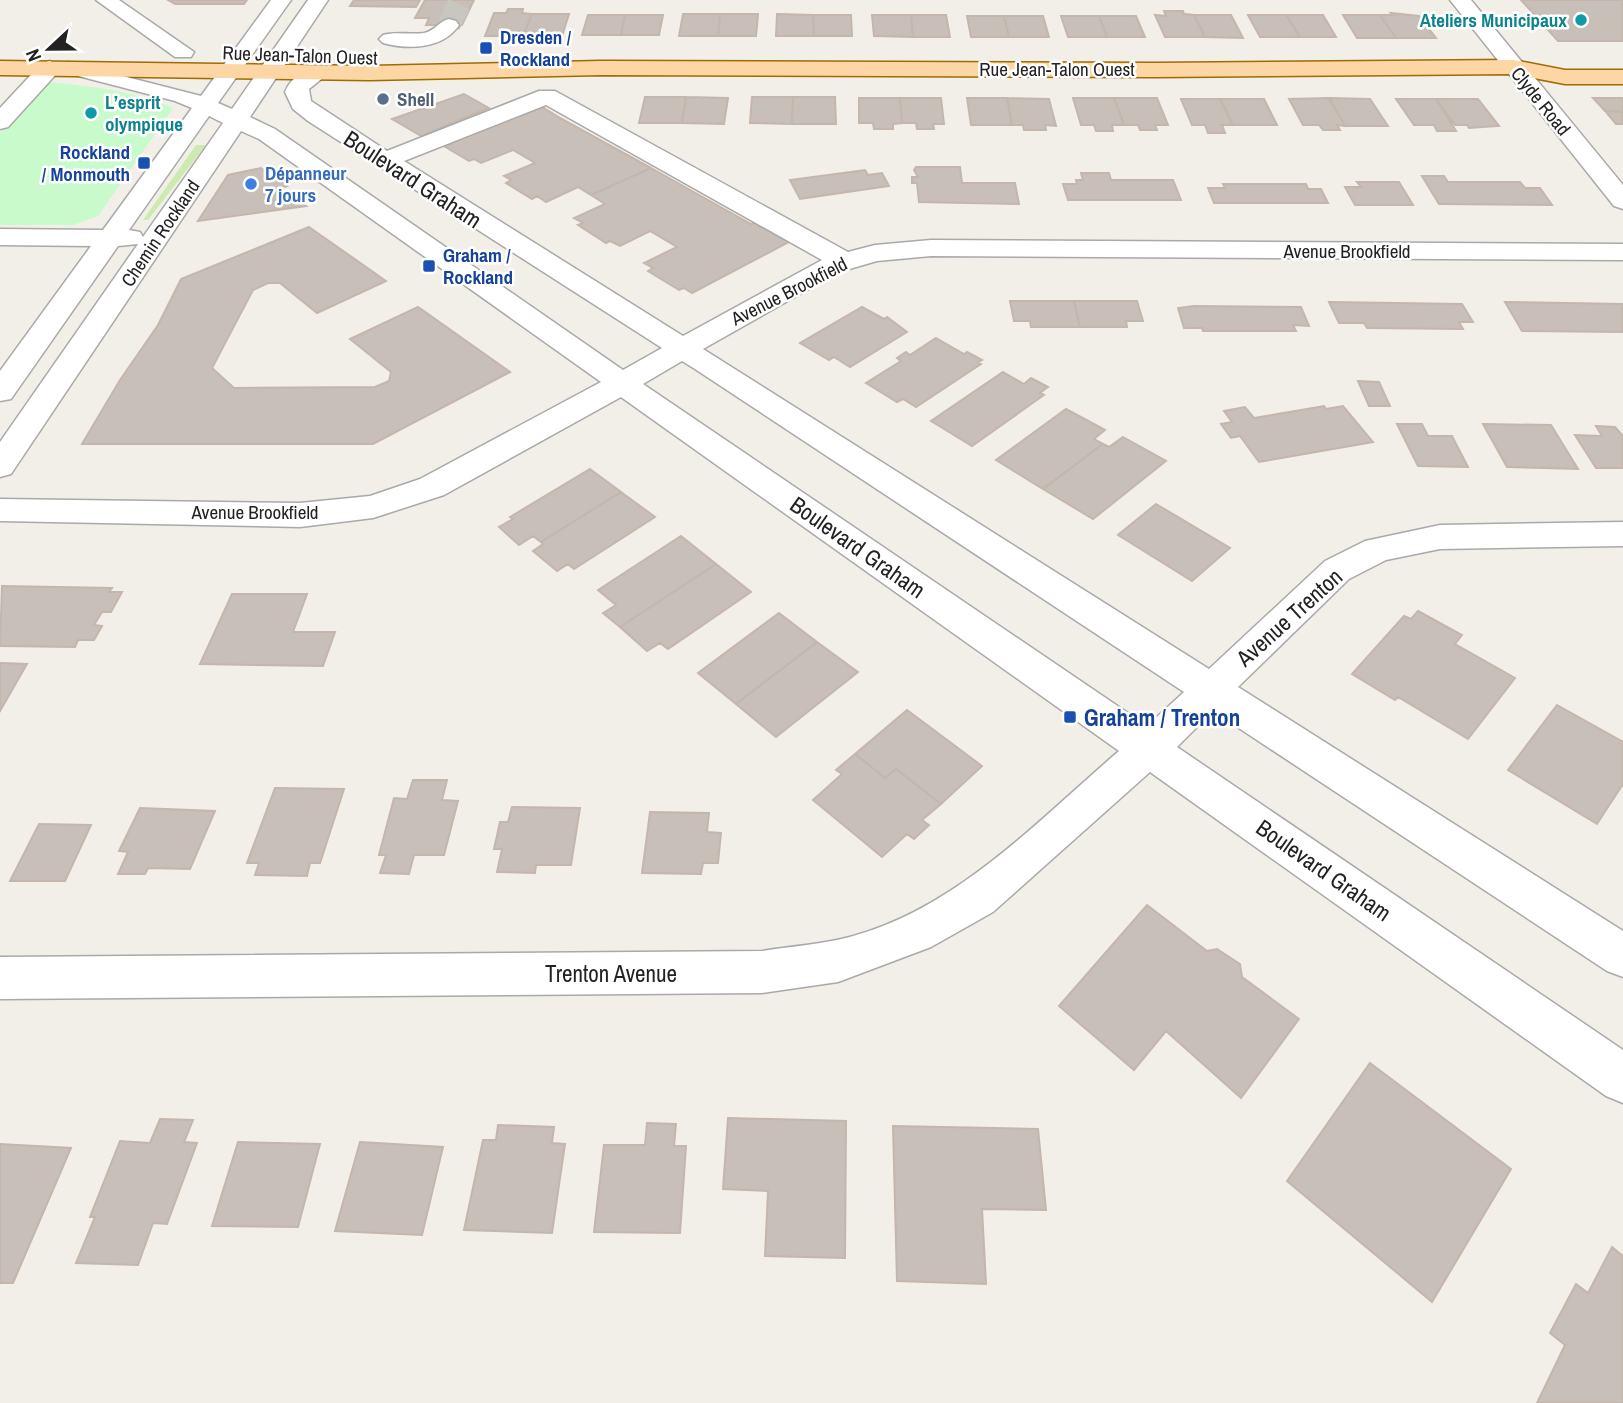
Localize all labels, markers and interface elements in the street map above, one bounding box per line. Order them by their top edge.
place label: Ateliers Municipaux [1420,7,1567,33]
marker: Ateliers Municipaux [1573,12,1589,28]
north arrow [14,14,84,84]
place label: Dresden / Rockland [500,24,572,72]
street label: Rue Jean-Talon Ouest [222,39,379,71]
marker: Dresden / Rockland [478,40,494,56]
text: N [19,45,47,65]
street label: Rue Jean-Talon Ouest [979,56,1135,82]
street label: Clyde Road [1505,61,1577,141]
place label: Shell [397,86,434,112]
place label: L’esprit olympique [105,89,183,137]
marker: Shell [375,91,391,107]
marker: L’esprit olympique [83,105,99,121]
street label: Boulevard Graham [338,123,488,235]
place label: Rockland / Monmouth [42,139,130,187]
marker: Rockland / Monmouth [136,155,152,171]
place label: Dépanneur 7 jours [265,160,346,208]
street label: Chemin Rockland [115,174,205,292]
marker: Dépanneur 7 jours [243,176,259,192]
street label: Avenue Brookfield [1282,238,1411,264]
place label: Graham / Rockland [443,242,513,290]
street label: Avenue Brookfield [726,251,852,332]
marker: Graham / Rockland [421,258,437,274]
street label: Boulevard Graham [784,489,932,605]
street label: Avenue Brookfield [190,499,319,525]
street label: Avenue Trenton [1229,561,1349,674]
place label: Graham / Trenton [1084,702,1240,733]
marker: Graham / Trenton [1062,709,1078,725]
street label: Boulevard Graham [1250,812,1398,928]
street label: Trenton Avenue [545,958,677,989]

